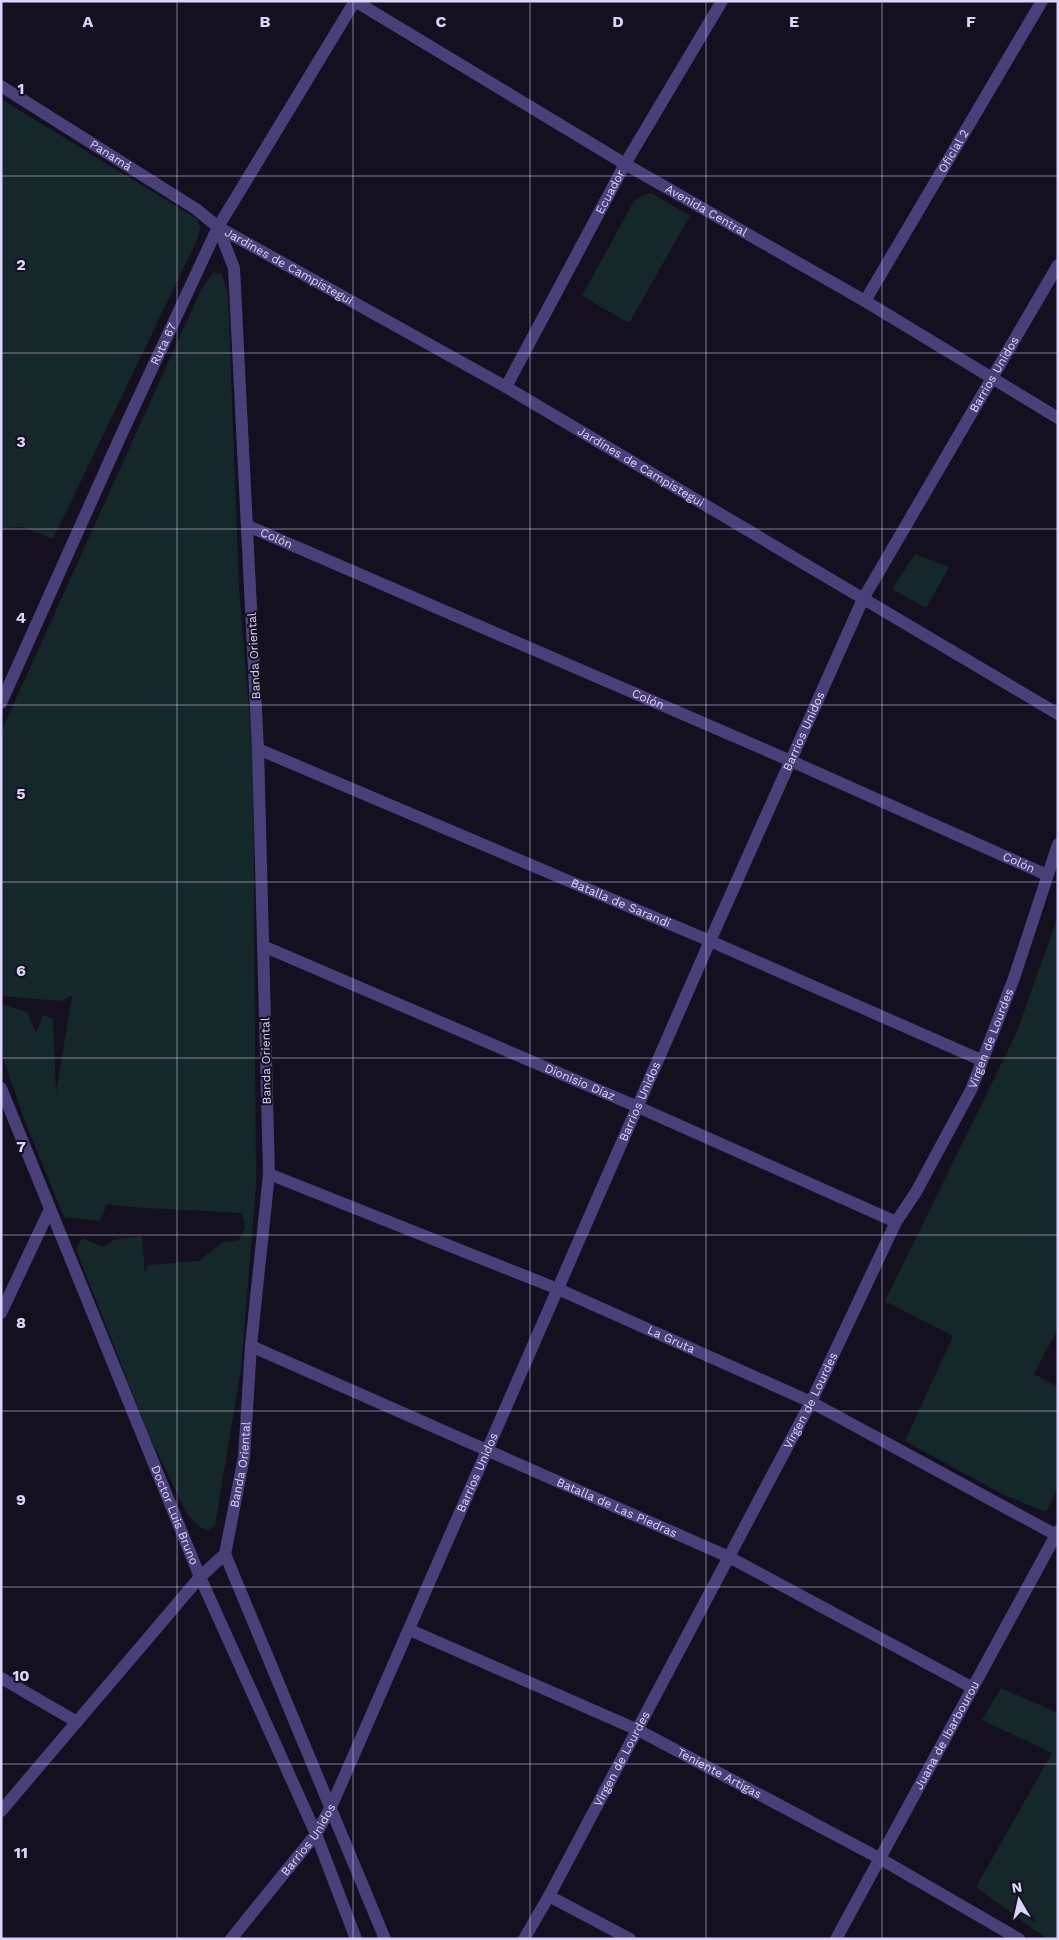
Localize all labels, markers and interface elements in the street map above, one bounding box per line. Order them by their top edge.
text: A [83,12,94,31]
text: B [260,12,271,31]
text: C [436,12,447,31]
text: D [612,12,624,31]
text: E [789,12,799,31]
text: F [966,12,976,31]
text: 1 [18,79,24,98]
street label: Oficial 2 [935,127,972,175]
street label: Panamá [88,137,135,174]
street label: Ecuador [593,167,628,217]
street label: Avenida Central [663,181,750,240]
street label: Jardines de Campistegui [222,225,355,308]
text: 2 [16,255,26,274]
street label: Ruta 67 [148,321,179,367]
street label: Barrios Unidos [967,334,1022,415]
street label: Jardines de Campistegui [575,424,707,510]
text: 3 [16,432,26,451]
street label: Colón [258,525,295,551]
text: 4 [16,608,26,627]
street label: Banda Oriental [245,612,263,700]
street label: Colón [630,686,666,712]
street label: Barrios Unidos [780,689,828,773]
text: 5 [16,784,26,803]
street label: Colón [1000,849,1037,876]
street label: Batalla de Sarandí [569,876,673,930]
text: 6 [16,961,26,980]
street label: Virgen de Lourdes [965,987,1016,1091]
street label: Banda Oriental [258,1017,274,1105]
street label: Barrios Unidos [616,1060,663,1144]
street label: Dionisio Díaz [543,1061,617,1103]
text: 7 [16,1137,26,1156]
text: 8 [16,1313,26,1332]
street label: La Gruta [645,1323,697,1356]
street label: Virgen de Lourdes [780,1350,840,1451]
street label: Banda Oriental [227,1421,253,1509]
street label: Barrios Unidos [454,1431,501,1515]
street label: Doctor Luis Bruno [148,1463,201,1567]
street label: Batalla de Las Piedras [555,1475,679,1540]
text: 9 [16,1490,26,1509]
text: 10 [12,1666,30,1685]
street label: Juana de Ibarbourou [912,1678,982,1792]
street label: Virgen de Lourdes [591,1709,653,1809]
street label: Teniente Artigas [675,1745,764,1801]
street label: Barrios Unidos [278,1801,338,1879]
text: 11 [14,1843,28,1862]
north arrow [994,1875,1044,1925]
text: N [1011,1878,1023,1896]

